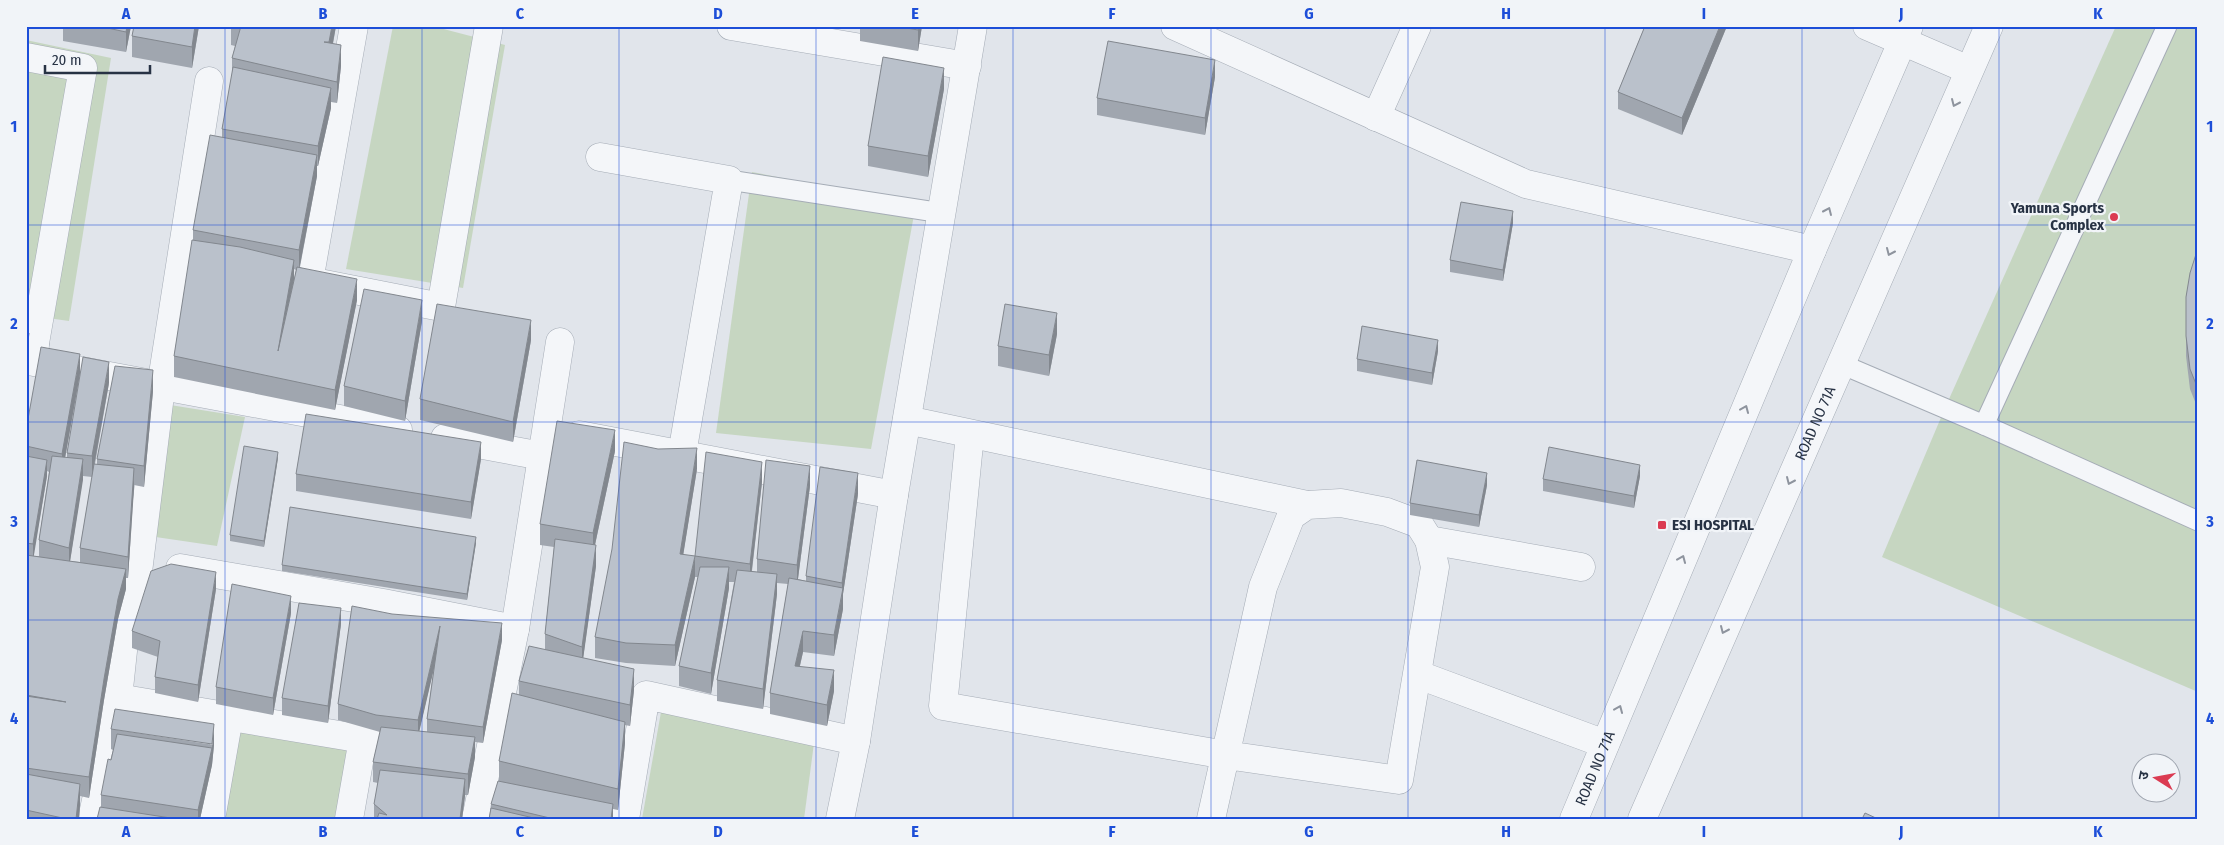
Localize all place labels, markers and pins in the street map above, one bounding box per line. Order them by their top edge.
place label: Yamuna Sports Complex [2010,199,2105,234]
marker: Yamuna Sports Complex [2108,211,2120,223]
place label: ESI HOSPITAL [1672,516,1754,534]
marker: ESI HOSPITAL [1656,519,1668,531]

